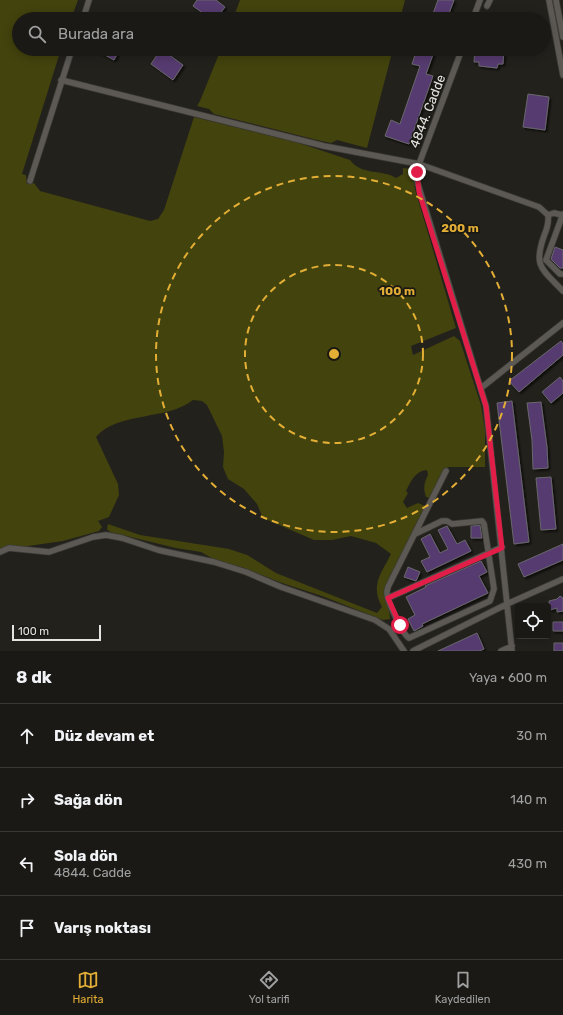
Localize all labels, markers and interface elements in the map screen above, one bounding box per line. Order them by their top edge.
search box [12,12,551,56]
icon: search [26,23,48,45]
text: Burada ara [58,25,134,43]
street label: 4844. Cadde [407,72,448,150]
route end [408,163,426,181]
text: 200 m [441,221,479,235]
text: 100 m [379,284,415,298]
centre of rings [327,347,341,361]
map controls [515,603,551,639]
button: locate [515,603,551,639]
route start [391,616,409,634]
scale bar [12,623,101,642]
text: 100 m [18,625,49,638]
text: 8 dk [16,667,52,687]
text: Yaya · 600 m [469,670,547,685]
icon: ahead [16,725,38,747]
text: Düz devam et [54,727,154,745]
text: 30 m [516,728,547,743]
icon: right [16,789,38,811]
text: Sağa dön [54,791,123,809]
text: 140 m [510,792,547,807]
text: Sola dön [54,847,118,865]
icon: left [16,853,38,875]
text: 430 m [508,856,547,871]
text: 4844. Cadde [54,865,131,880]
icon: arrive [16,917,38,939]
text: Varış noktası [54,919,151,937]
tab: Harita [73,969,104,1006]
tab: Yol tarifi [249,969,290,1006]
tab: Kaydedilen [435,969,490,1006]

